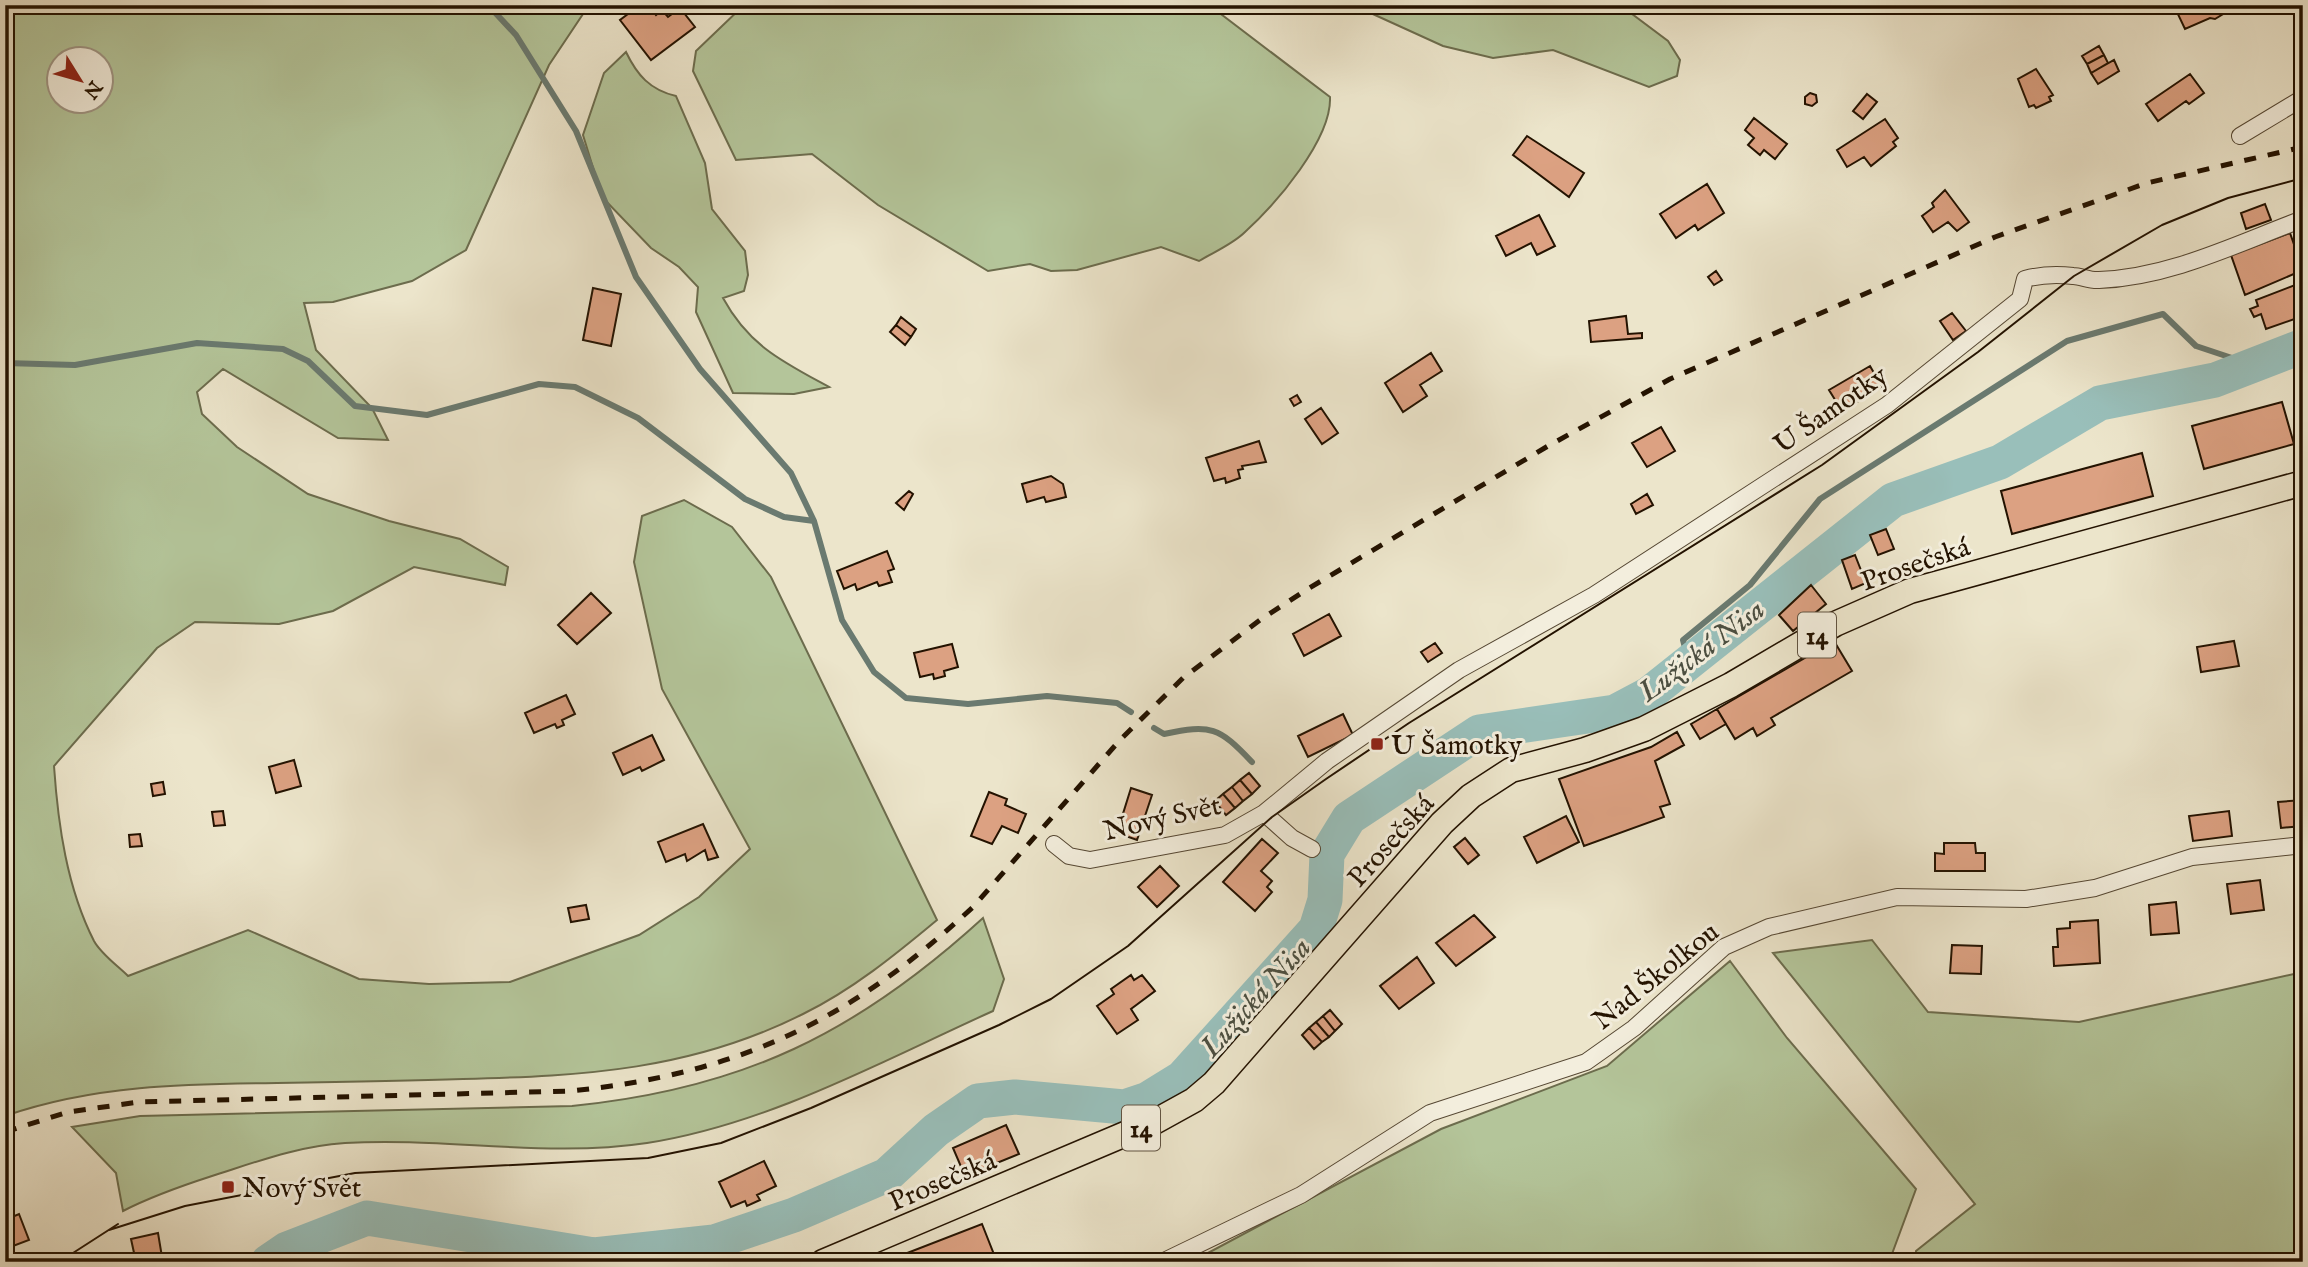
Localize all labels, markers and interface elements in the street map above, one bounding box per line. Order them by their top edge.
north arrow [46,46,116,116]
text: N [77,74,107,103]
street label: U Šamotky [1768,359,1895,463]
street label: Prosečská [1857,530,1976,600]
water label: Lužická Nisa [1631,592,1773,712]
road number: 14 [1798,612,1836,657]
place label: U Šamotky [1391,729,1522,764]
marker: U Šamotky [1369,736,1385,752]
street label: Prosečská [1341,787,1443,895]
street label: Nový Svět [1100,789,1225,850]
street label: Nad Školkou [1586,915,1727,1039]
water label: Lužická Nisa [1192,930,1320,1067]
road number: 14 [1122,1106,1160,1150]
street label: Prosečská [884,1144,1003,1221]
place label: Nový Svět [242,1172,362,1207]
marker: Nový Svět [220,1179,236,1195]

